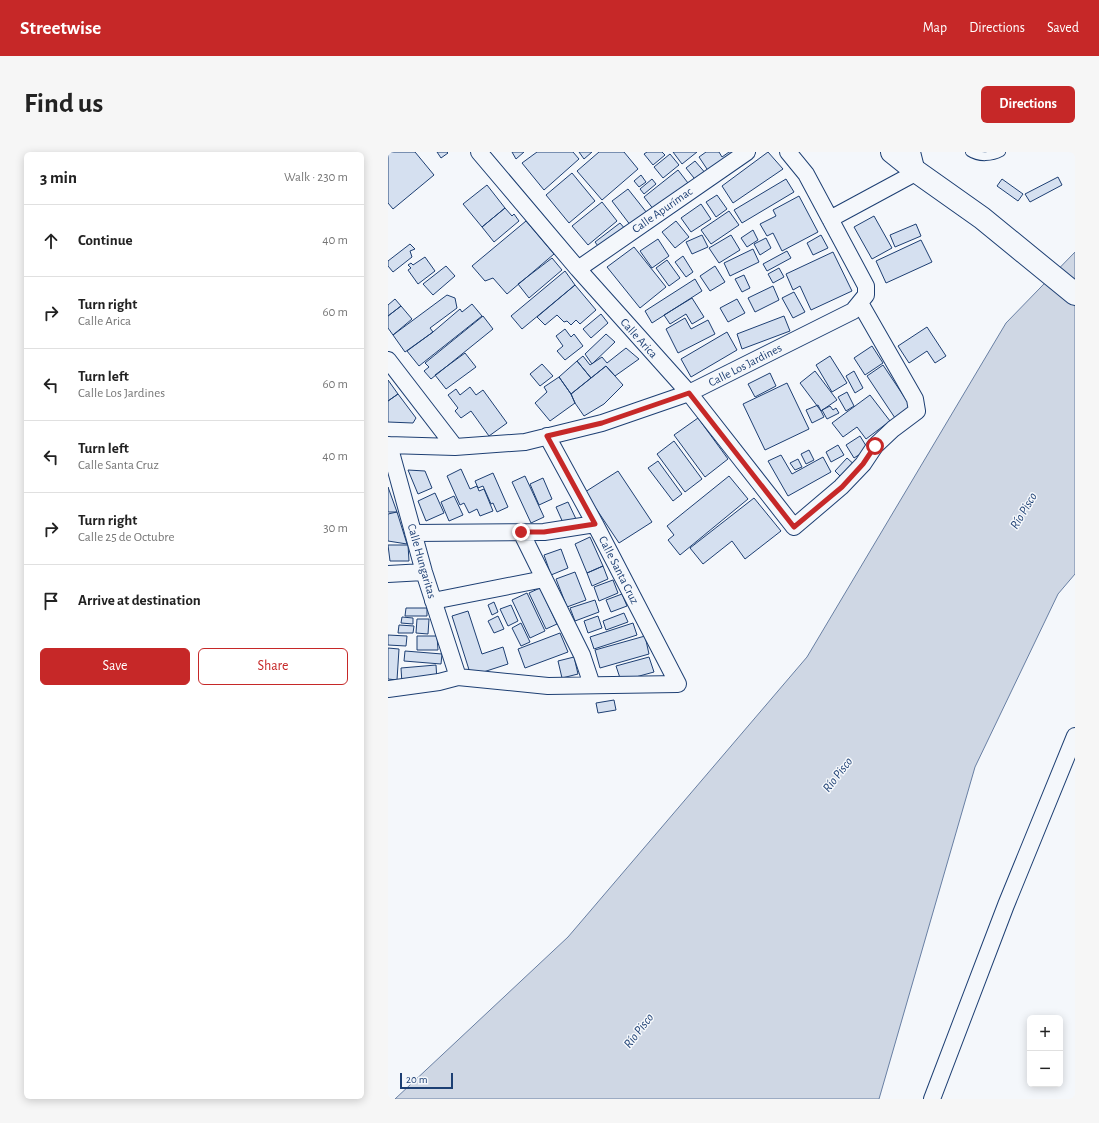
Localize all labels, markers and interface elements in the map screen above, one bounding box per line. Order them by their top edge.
text: Streetwise [20,19,101,38]
text: Map [923,21,947,35]
text: Directions [969,21,1025,35]
text: Saved [1047,21,1079,35]
button: Directions [981,86,1075,123]
text: Find us [24,90,103,118]
text: 3 min [40,169,77,186]
text: Walk · 230 m [284,171,348,184]
street label: Calle Apurímac [630,185,695,235]
icon: ahead [40,230,62,252]
text: Continue [78,233,133,248]
text: 40 m [322,234,348,247]
text: Turn right [78,297,137,312]
icon: right [40,302,62,324]
text: 60 m [322,306,348,319]
text: Calle Arica [78,315,131,328]
street label: Calle Arica [618,316,660,361]
street label: Calle Los Jardines [706,341,784,389]
text: Turn left [78,369,129,384]
icon: left [40,374,62,396]
text: 60 m [322,378,348,391]
text: Calle Los Jardines [78,387,165,400]
route start [866,437,884,455]
text: Turn left [78,441,129,456]
icon: left [40,446,62,468]
text: 40 m [322,450,348,463]
text: Calle Santa Cruz [78,459,159,472]
water label: Río Pisco [1008,490,1040,532]
text: Turn right [78,513,137,528]
icon: right [40,518,62,540]
text: 30 m [323,522,348,535]
street label: Calle Hungaritas [406,522,438,600]
route end [512,523,530,541]
text: Calle 25 de Octubre [78,531,174,544]
street label: Calle Santa Cruz [597,534,641,606]
icon: arrive [40,590,62,612]
text: Arrive at destination [78,593,201,608]
button: Save [40,648,190,685]
button: Share [198,648,348,685]
water label: Río Pisco [821,755,855,795]
water label: Río Pisco [622,1011,656,1051]
map controls [1027,1015,1063,1087]
button: + [1027,1015,1063,1051]
button: − [1027,1051,1063,1087]
scale bar [400,1071,453,1090]
text: 20 m [406,1074,427,1085]

